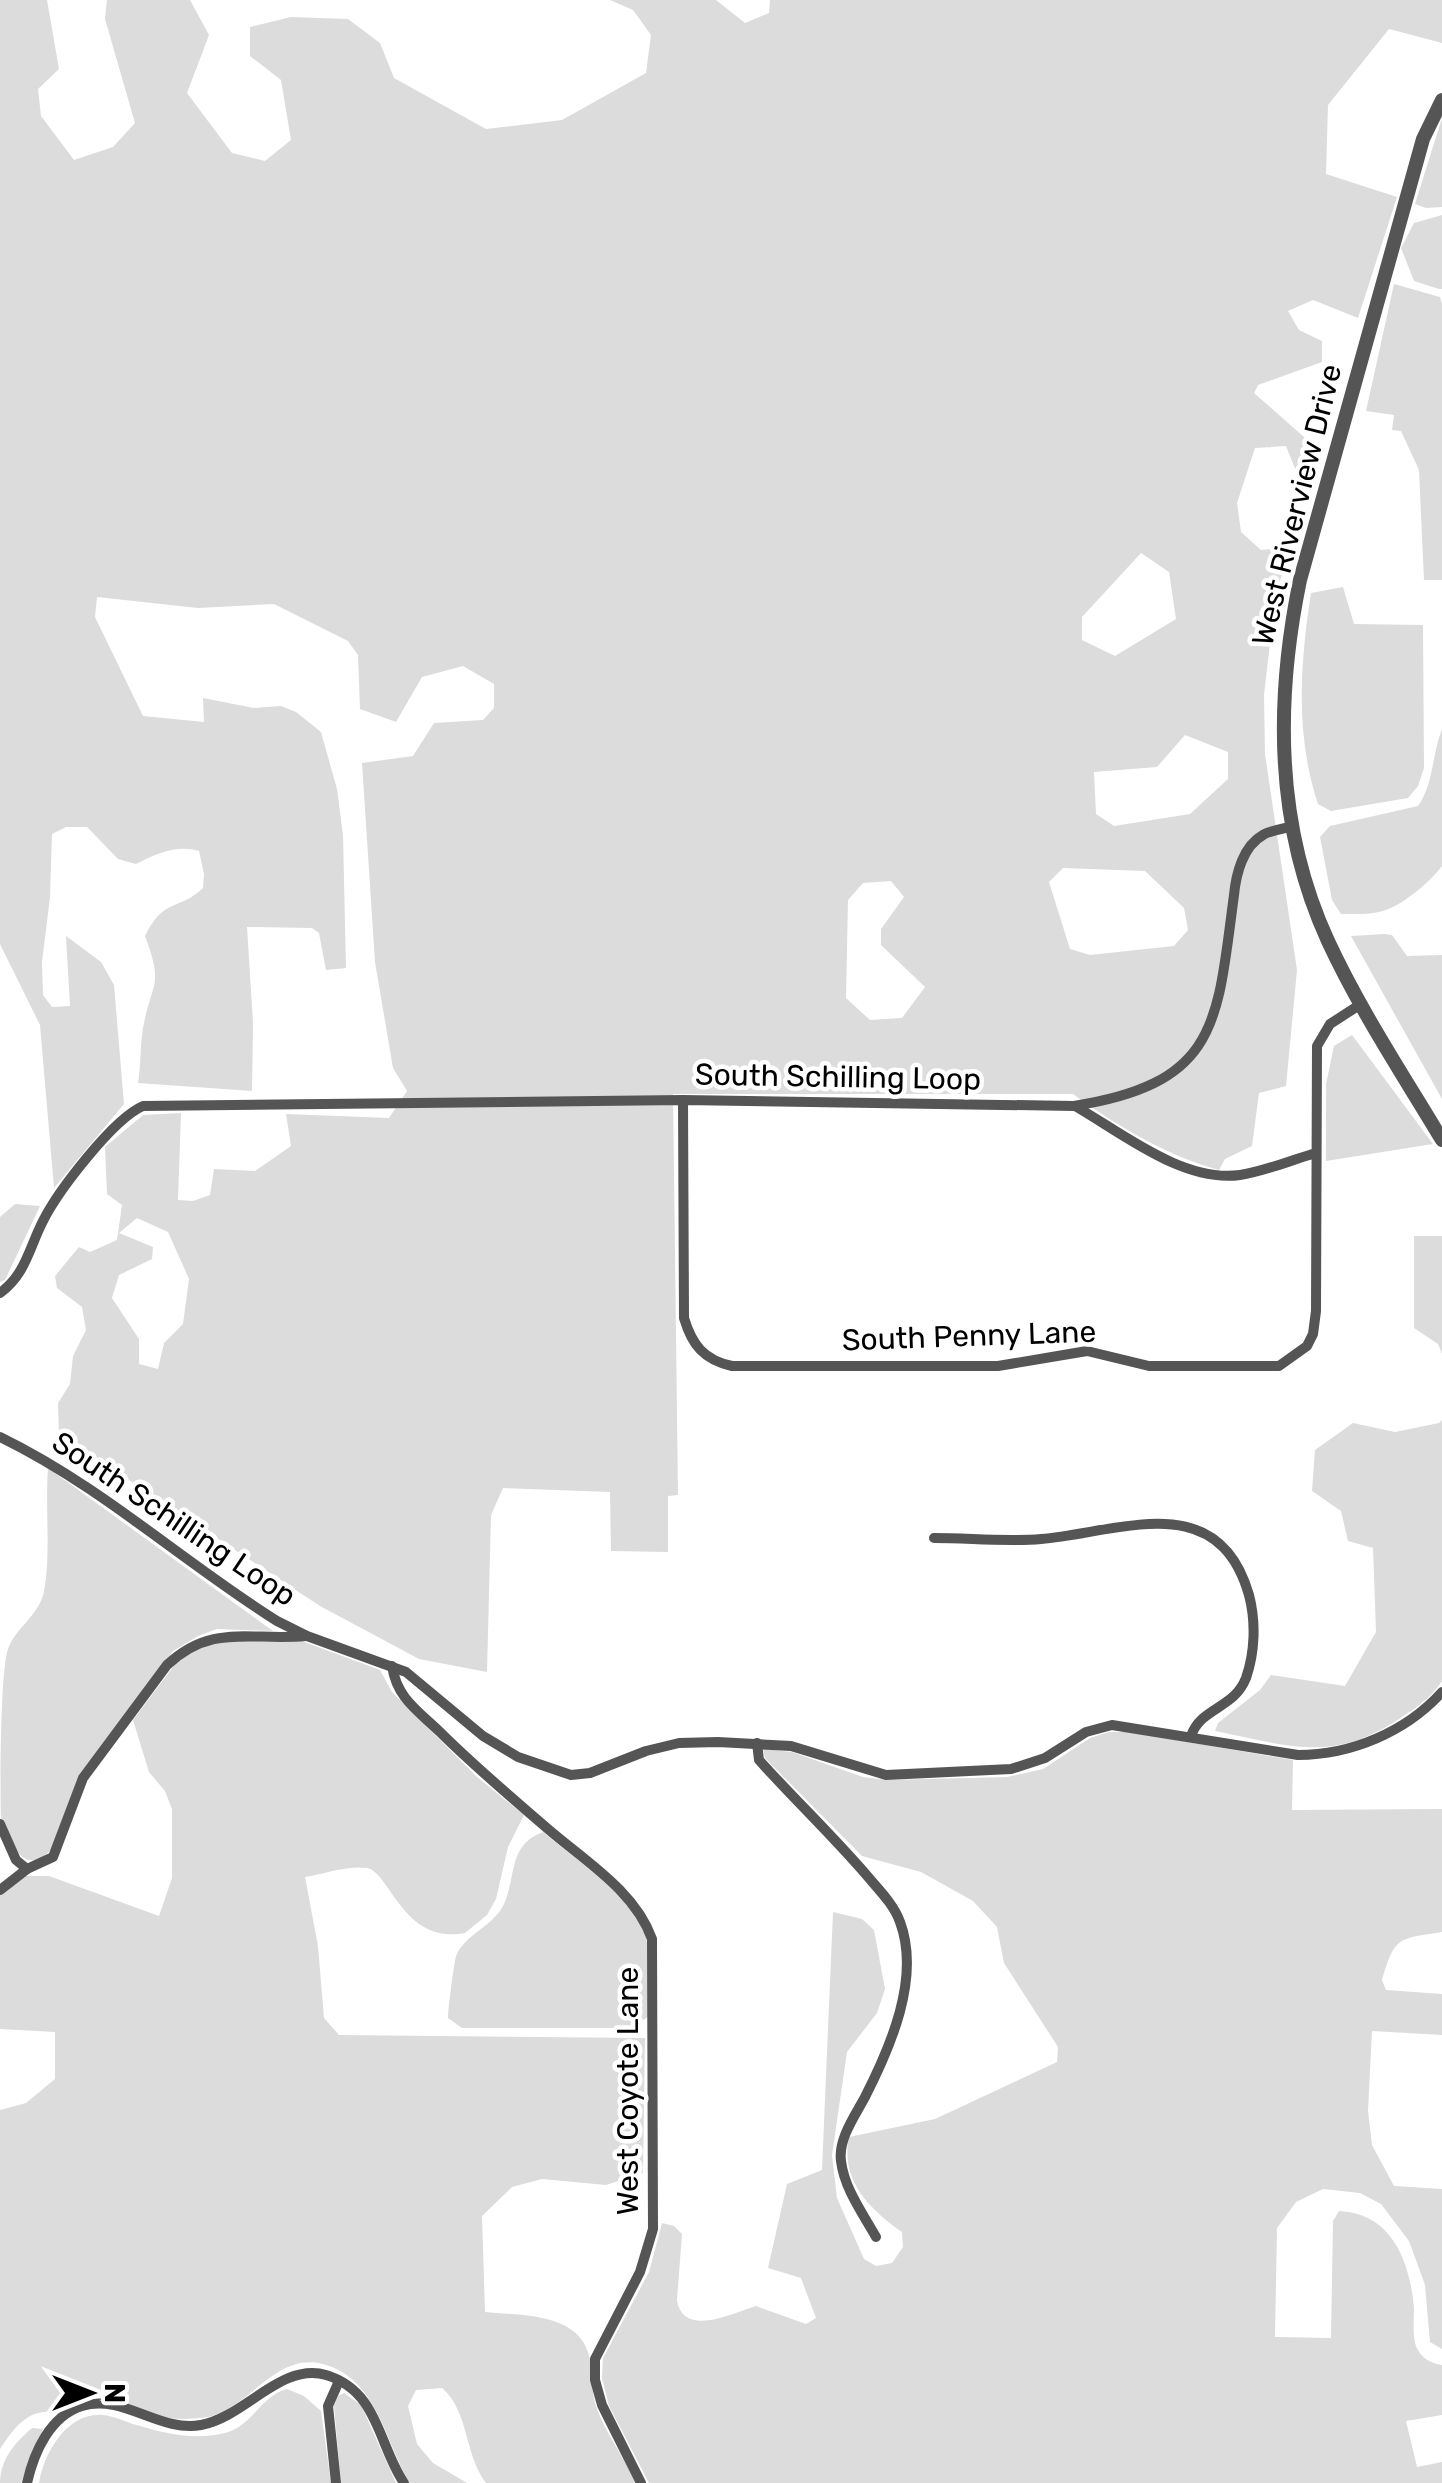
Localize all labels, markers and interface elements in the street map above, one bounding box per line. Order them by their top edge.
street label: West Riverview Drive [1245,360,1349,650]
street label: South Schilling Loop [695,1057,981,1097]
street label: South Penny Lane [841,1314,1097,1358]
street label: South Schilling Loop [45,1424,303,1614]
street label: West Coyote Lane [610,1967,646,2215]
north arrow [40,2343,140,2443]
text: N [98,2383,131,2403]

